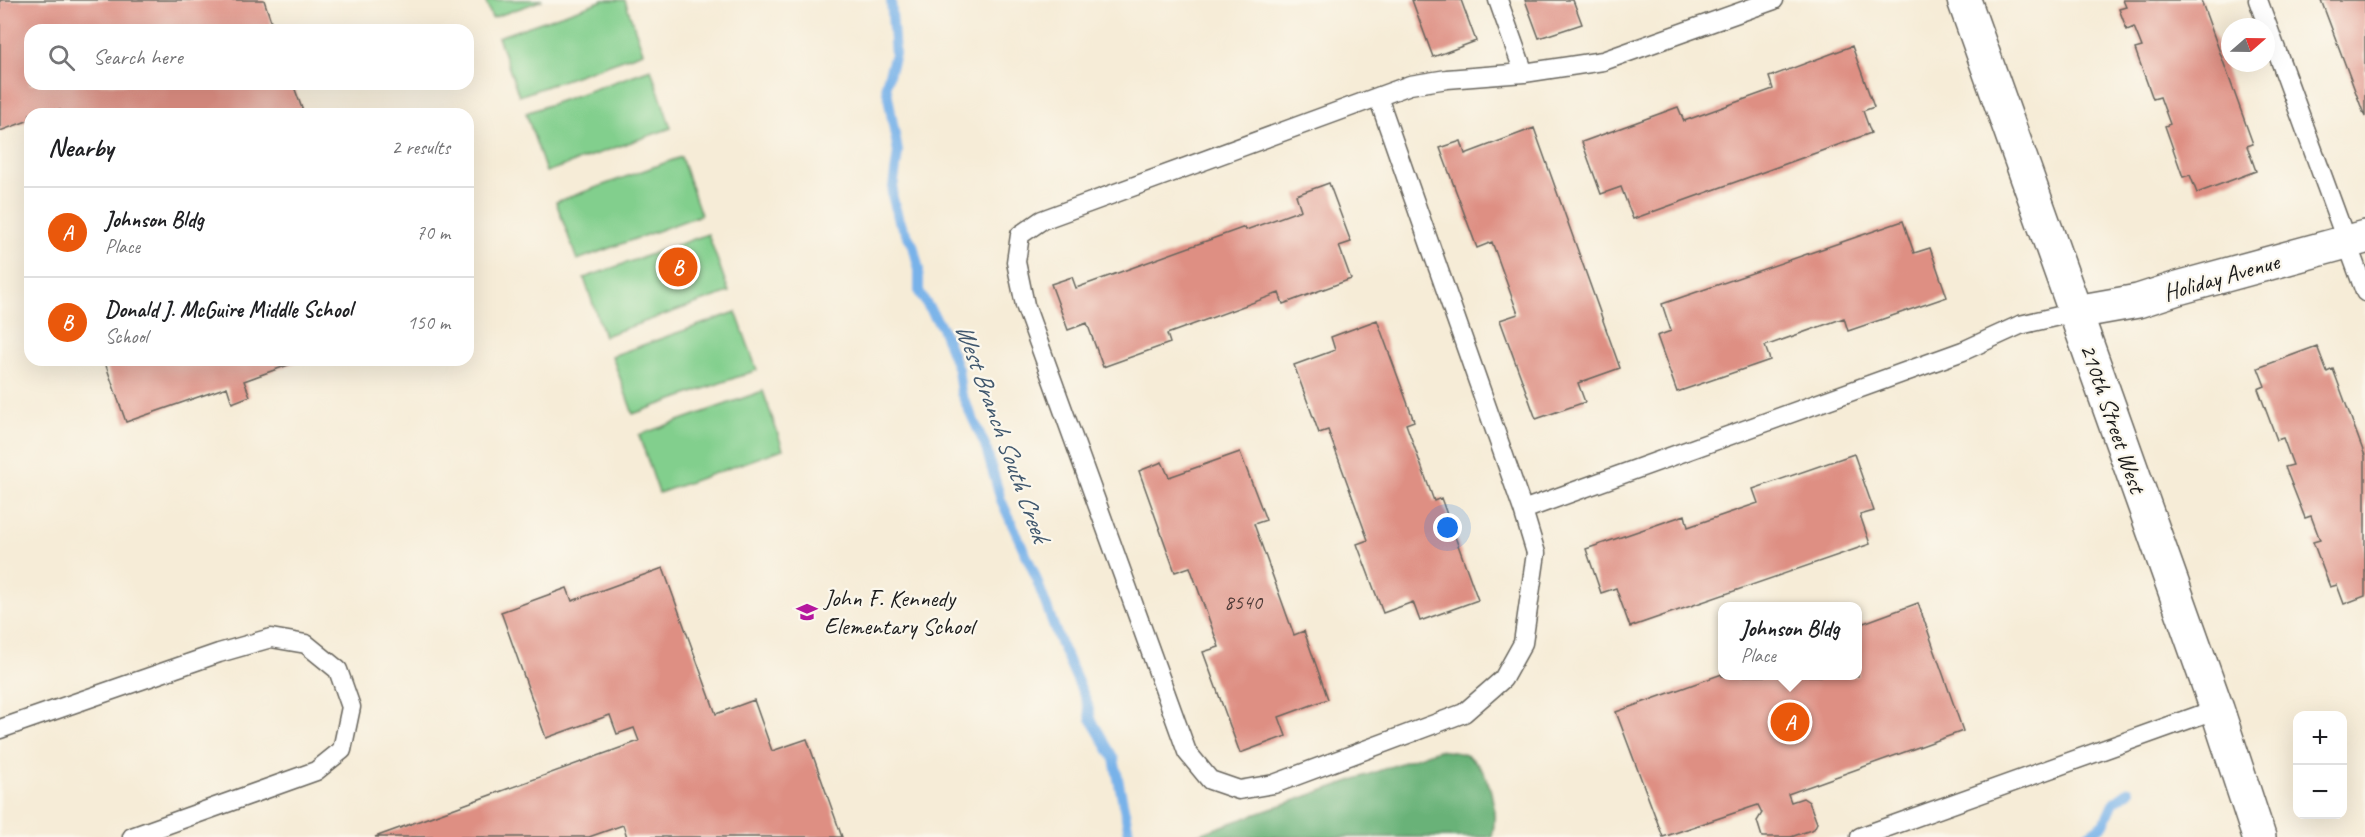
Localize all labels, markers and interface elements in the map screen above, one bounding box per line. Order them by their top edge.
north arrow [2221,18,2275,72]
search box [24,24,474,90]
icon: search [45,41,78,74]
text: Search here [93,43,183,71]
text: Nearby [48,131,113,164]
text: 2 results [391,135,450,160]
text: Johnson Bldg [105,206,204,234]
text: A [62,220,73,245]
text: 70 m [416,220,450,245]
text: Place [105,234,140,259]
pin: B [658,244,698,290]
street label: Holiday Avenue [2160,246,2284,308]
text: Donald J. McGuire Middle School [105,296,352,324]
text: B [62,310,73,335]
text: 150 m [407,310,450,335]
water label: West Branch South Creek [948,319,1059,550]
text: School [105,324,148,349]
street label: 210th Street West [2073,339,2153,499]
your location [1433,513,1462,542]
place label: John F. Kennedy Elementary School [823,583,978,641]
house number: 8540 [1224,589,1263,615]
school or university icon: John F. Kennedy Elementary School [795,600,819,624]
popup [1718,602,1862,680]
text: Johnson Bldg [1741,615,1839,643]
text: Place [1741,643,1776,668]
pin: A [1770,700,1810,744]
map controls [2293,711,2347,819]
button: + [2293,711,2347,765]
button: − [2293,765,2347,819]

